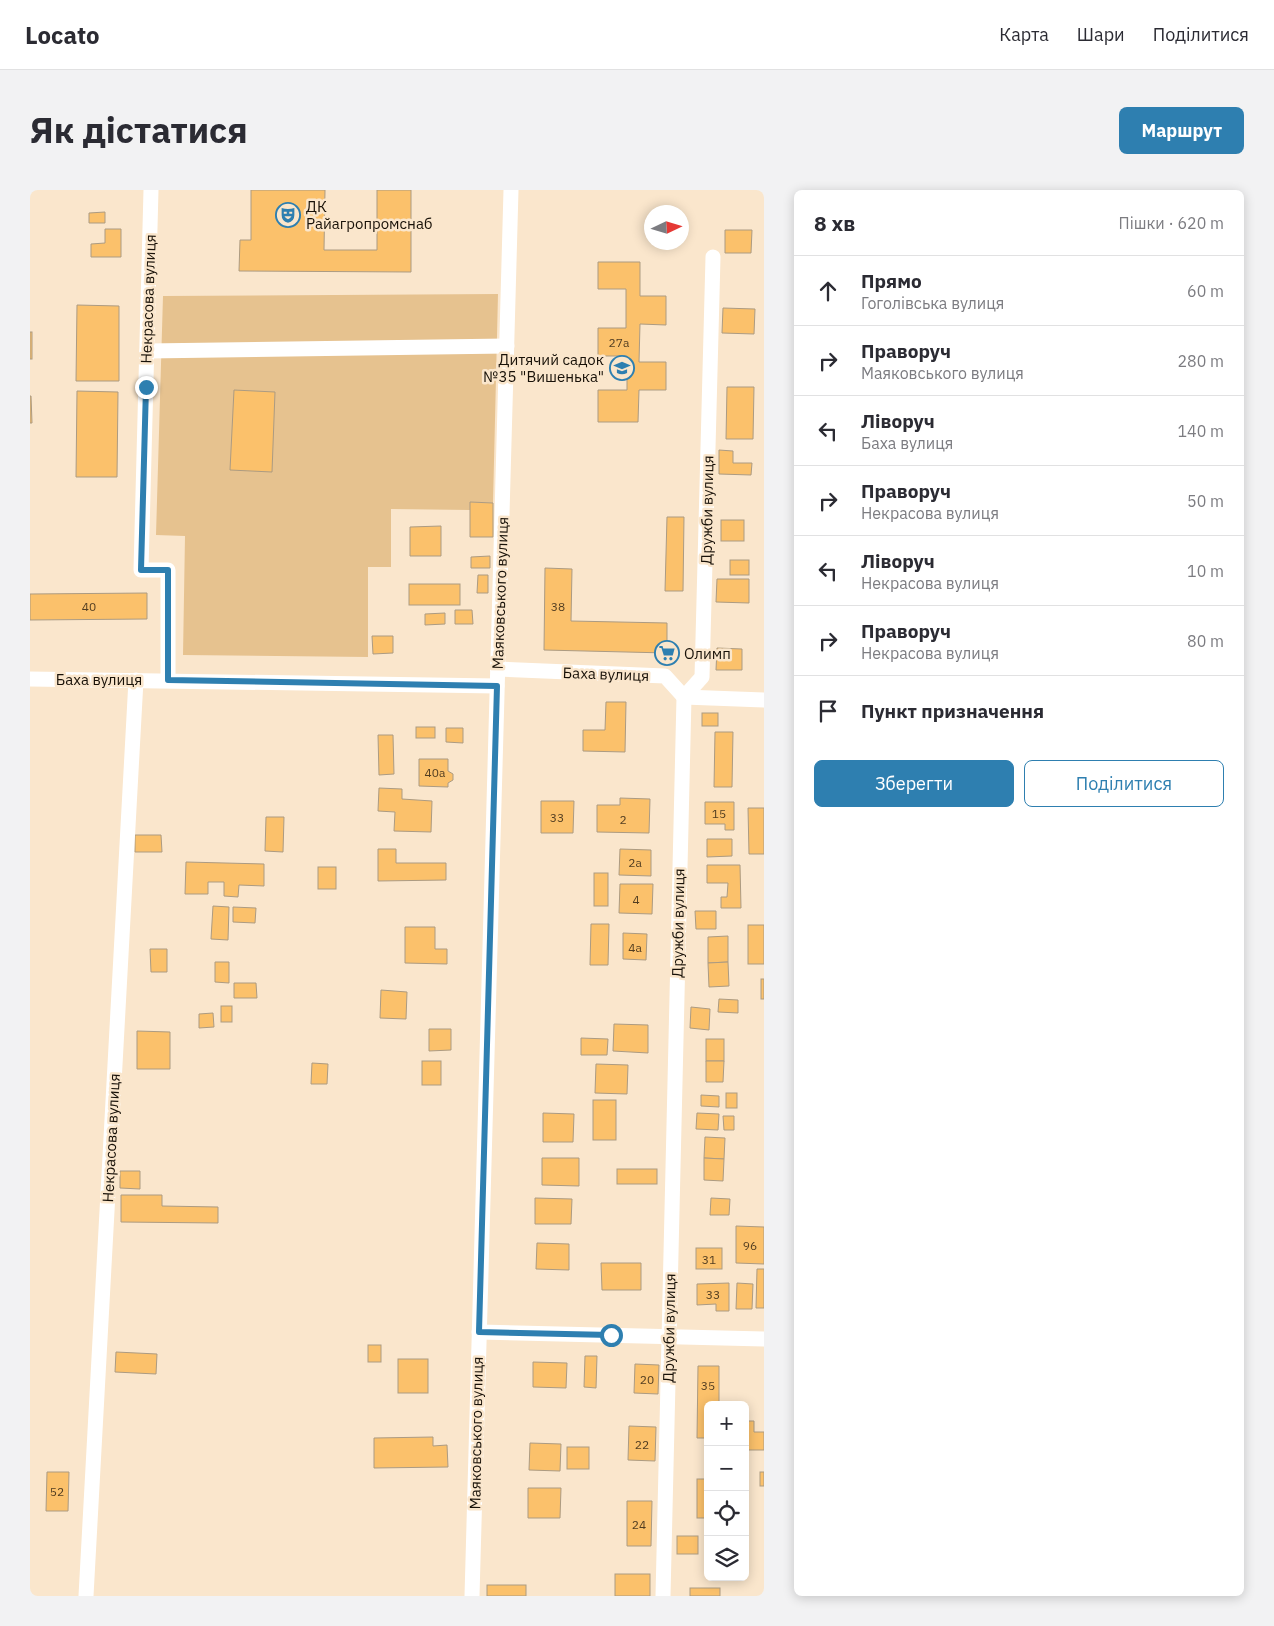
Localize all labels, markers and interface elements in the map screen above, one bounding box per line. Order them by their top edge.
text: Locato [25,19,100,51]
text: Карта [999,23,1049,46]
text: Шари [1077,23,1125,46]
text: Поділитися [1153,23,1249,46]
text: Як дістатися [30,107,248,153]
button: Маршрут [1119,107,1244,154]
place label: ДК Райагропромснаб [306,197,432,233]
theatre icon: ДК Райагропромснаб [275,202,301,228]
north arrow [644,205,689,250]
text: 8 хв [814,209,855,237]
text: Пішки · 620 m [1119,213,1224,233]
street label: Некрасова вулиця [136,234,160,364]
text: Прямо [861,269,922,293]
icon: ahead [814,277,842,305]
text: 60 m [1187,281,1224,301]
text: Гоголівська вулиця [861,293,1004,313]
house number: 27а [609,335,630,350]
text: Праворуч [861,339,951,363]
icon: right [814,347,842,375]
place label: Дитячий садок №35 "Вишенька" [483,350,604,386]
text: 280 m [1177,351,1224,371]
school or university icon: Дитячий садок №35 "Вишенька" [609,355,635,381]
text: Маяковського вулиця [861,363,1024,383]
route end [135,376,158,399]
text: Ліворуч [861,409,935,433]
icon: left [814,417,842,445]
text: 140 m [1177,421,1224,441]
text: Баха вулиця [861,433,953,453]
street label: Дружби вулиця [697,455,717,565]
text: Праворуч [861,479,951,503]
icon: right [814,487,842,515]
text: 50 m [1187,491,1224,511]
text: Некрасова вулиця [861,503,999,523]
street label: Маяковського вулиця [488,516,512,670]
text: Ліворуч [861,549,935,573]
icon: left [814,557,842,585]
text: 10 m [1187,561,1224,581]
text: Некрасова вулиця [861,573,999,593]
house number: 40 [82,599,96,614]
house number: 38 [551,599,565,614]
text: Праворуч [861,619,951,643]
icon: right [814,627,842,655]
text: 80 m [1187,631,1224,651]
supermarket icon: Олимп [654,640,680,666]
text: Некрасова вулиця [861,643,999,663]
place label: Олимп [684,644,731,663]
street label: Баха вулиця [562,663,650,685]
street label: Баха вулиця [56,670,142,689]
icon: arrive [814,697,842,725]
text: Пункт призначення [861,699,1044,723]
button: Зберегти [814,760,1014,807]
button: Поділитися [1024,760,1224,807]
house number: 40а [425,765,446,780]
house number: 15 [712,806,726,821]
house number: 33 [550,810,564,825]
house number: 2 [619,812,627,827]
house number: 2а [628,855,642,870]
street label: Дружби вулиця [668,868,688,978]
house number: 4 [632,892,640,907]
house number: 4а [628,940,642,955]
street label: Некрасова вулиця [98,1073,124,1203]
house number: 96 [743,1238,757,1253]
house number: 31 [702,1252,716,1267]
street label: Дружби вулиця [659,1273,679,1383]
house number: 33 [706,1287,720,1302]
route start [600,1324,623,1347]
street label: Маяковського вулиця [465,1356,487,1510]
house number: 20 [640,1372,654,1387]
house number: 35 [701,1378,715,1393]
map controls [704,1401,749,1581]
button: + [704,1401,749,1446]
house number: 22 [635,1437,649,1452]
button: − [704,1446,749,1491]
house number: 52 [50,1484,64,1499]
button: locate [704,1491,749,1536]
house number: 24 [632,1517,646,1532]
button: layers [704,1536,749,1581]

